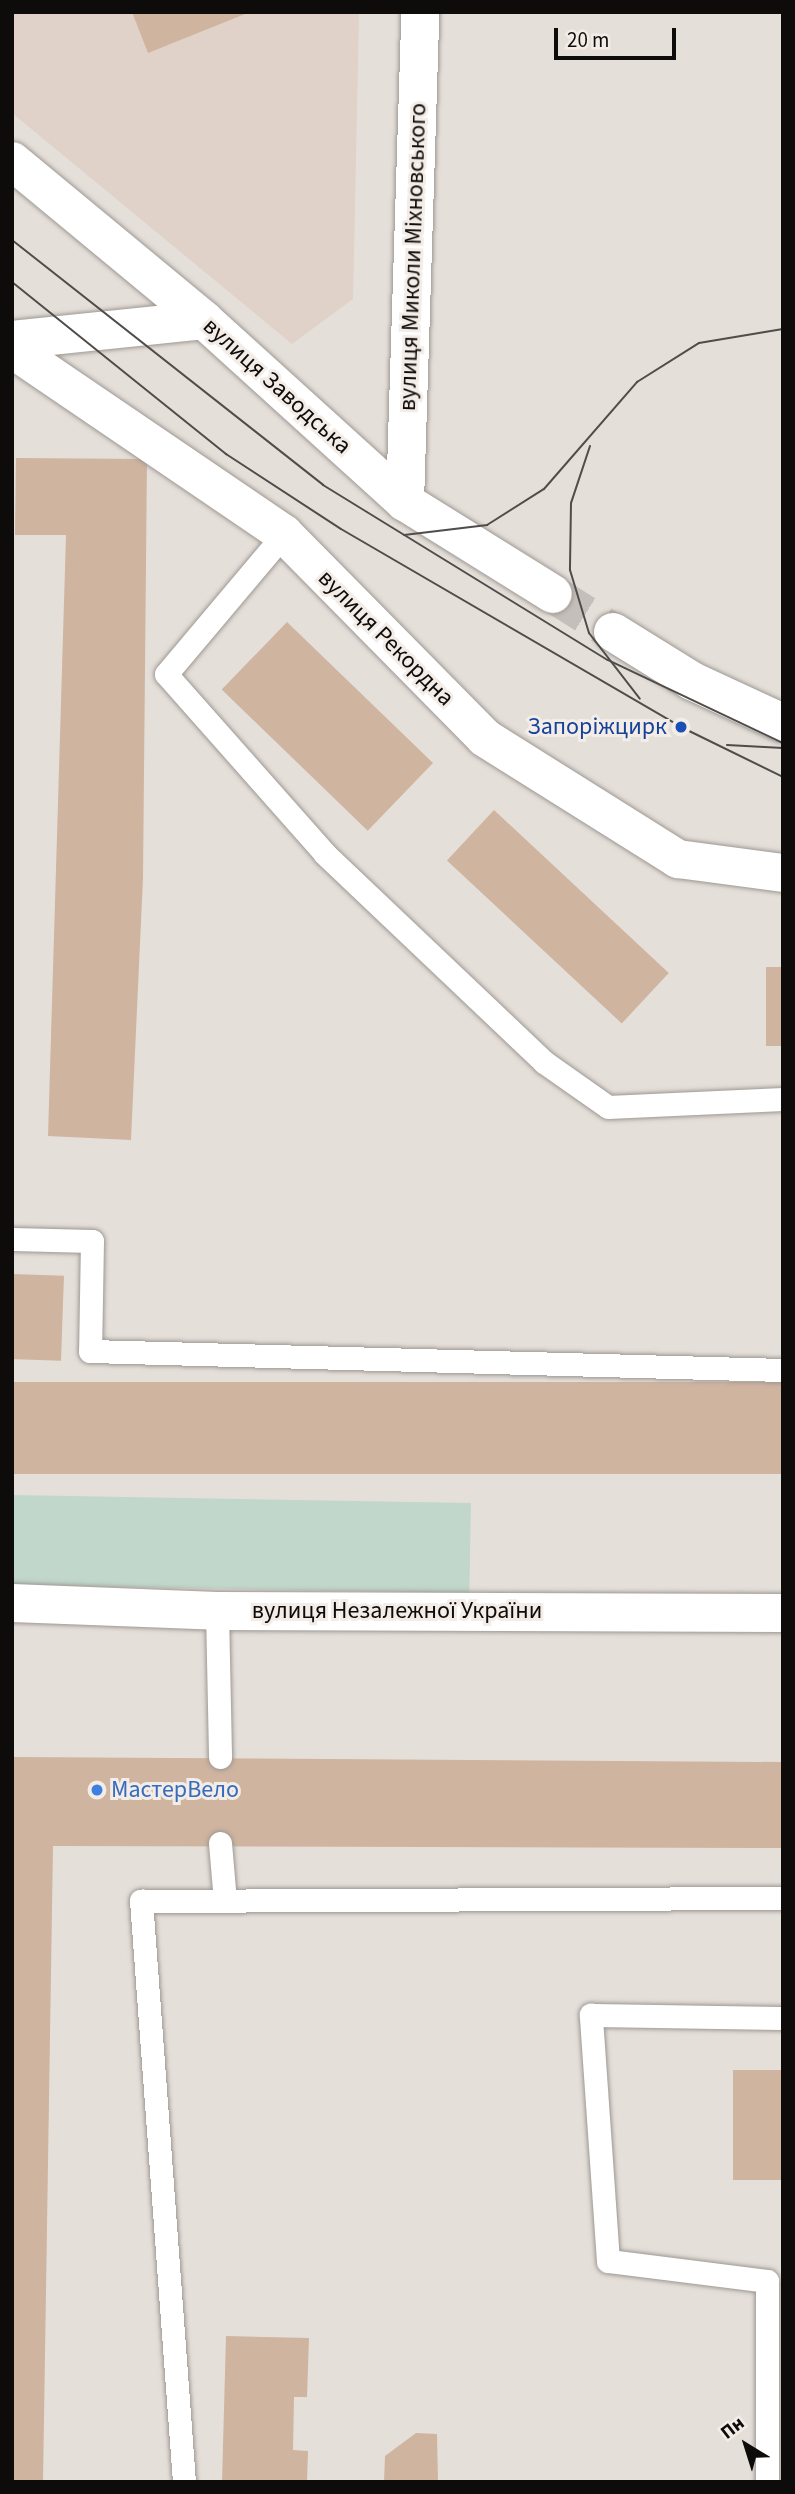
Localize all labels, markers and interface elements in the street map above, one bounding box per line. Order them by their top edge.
scale bar [557,14,680,58]
text: 20 m [567,25,609,55]
street label: вулиця Миколи Міхновського [393,102,433,412]
street label: вулиця Заводська [197,312,357,460]
street label: вулиця Рекордна [312,564,460,712]
place label: Запоріжцирк [528,713,667,741]
marker: Запоріжцирк [673,719,689,735]
street label: вулиця Незалежної України [252,1597,542,1625]
place label: МастерВело [111,1776,239,1804]
marker: МастерВело [89,1782,105,1798]
north arrow [711,2410,781,2480]
text: Пн [715,2410,750,2446]

